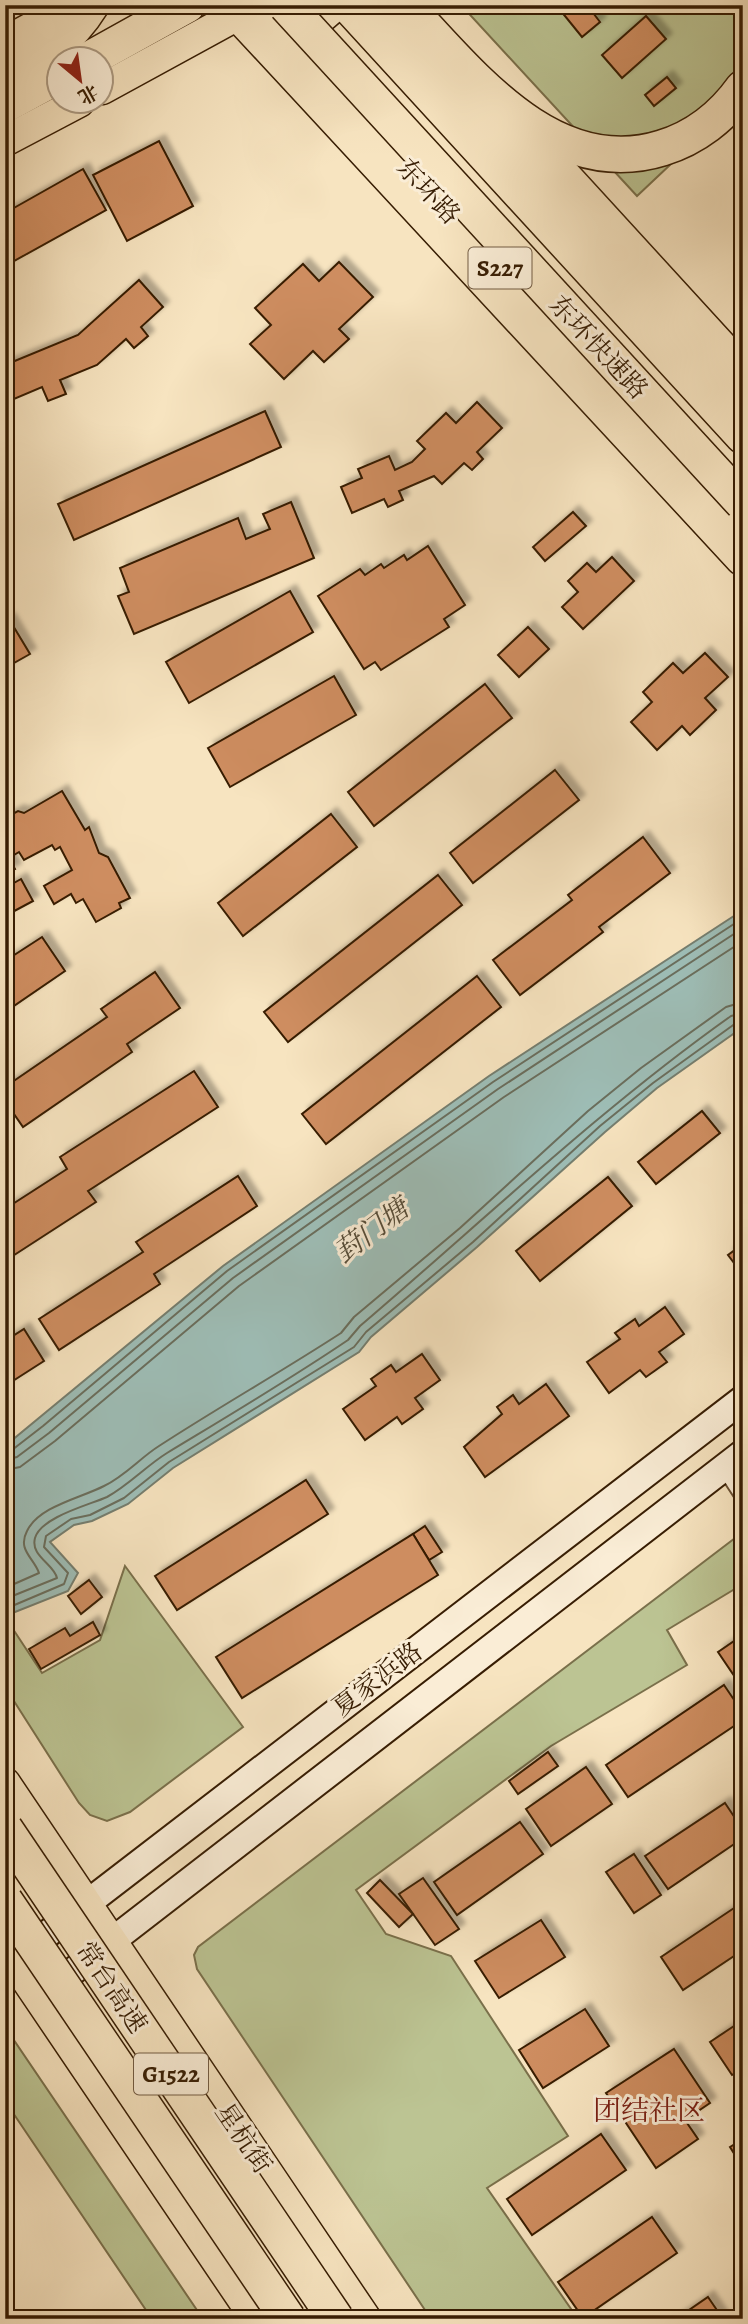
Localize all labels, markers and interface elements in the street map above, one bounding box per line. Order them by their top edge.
north arrow [46,46,116,116]
text: 北 [73,78,102,110]
street label: 东环路 [389,151,468,232]
road number: S227 [468,247,532,288]
street label: 东环快速路 [542,288,656,407]
water label: 葑门塘 [327,1188,420,1271]
street label: 夏家浜路 [325,1634,429,1725]
street label: 常台高速 [68,1934,155,2040]
road number: G1522 [134,2054,208,2094]
district label: 团结社区 [593,2092,705,2130]
street label: 星杭街 [207,2096,280,2180]

